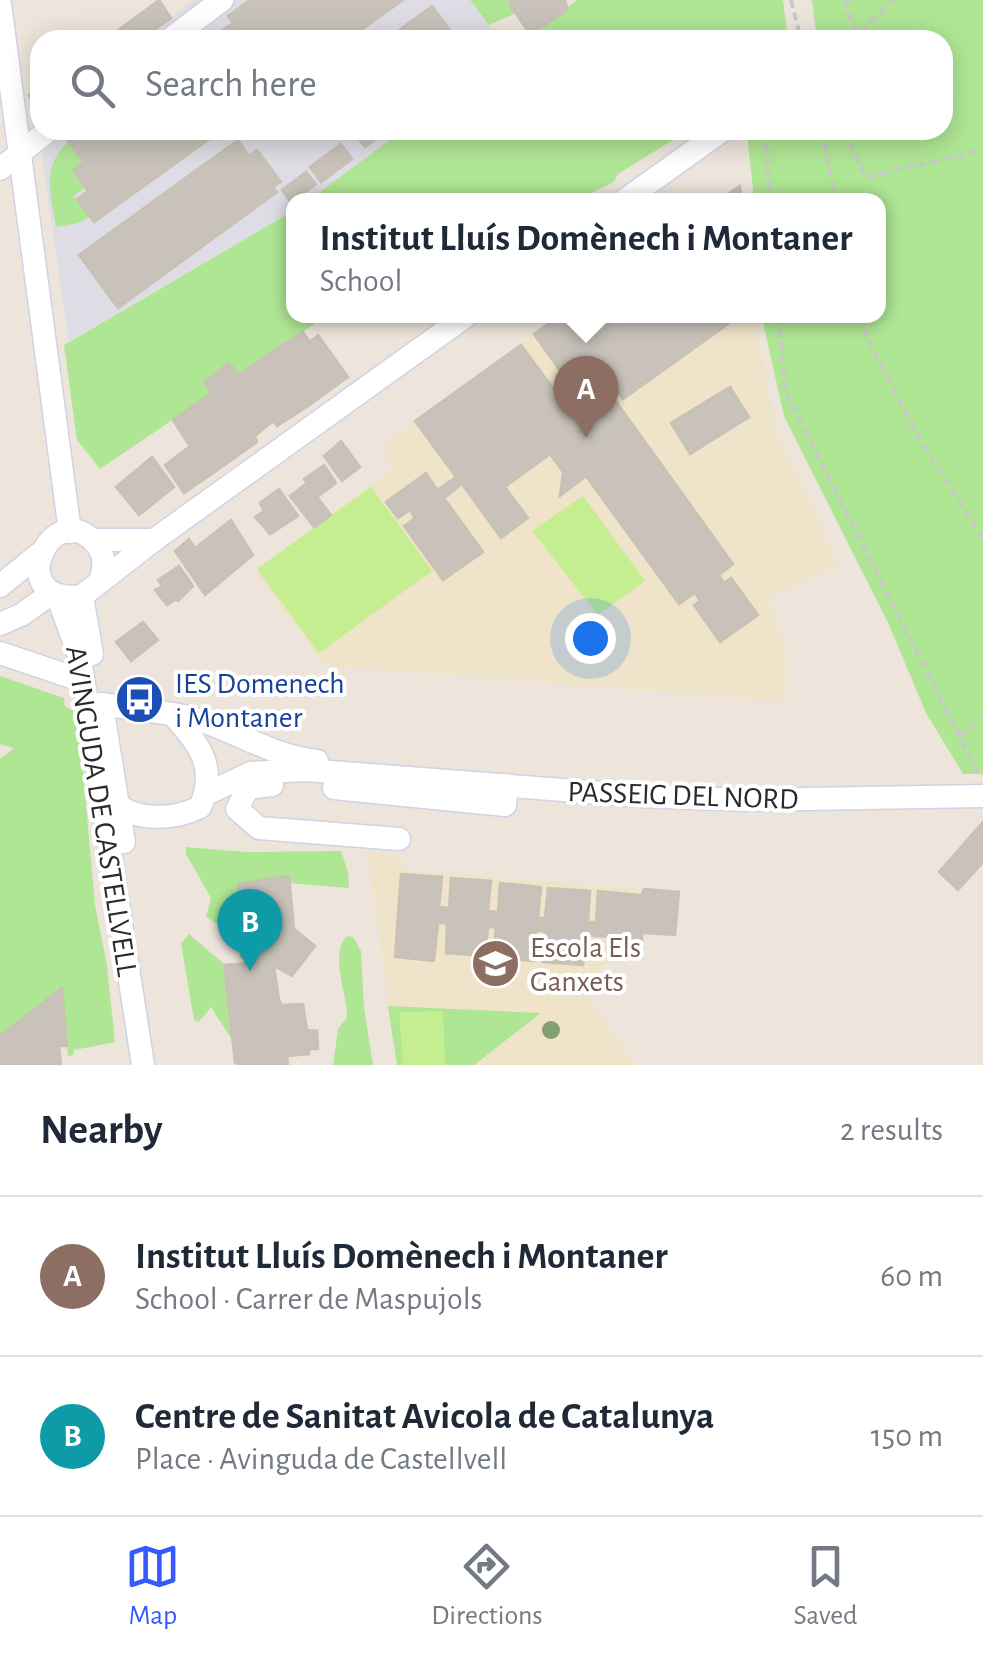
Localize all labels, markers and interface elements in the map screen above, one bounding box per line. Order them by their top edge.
search box [30,30,953,140]
icon: search [65,58,120,113]
text: Search here [145,66,317,104]
popup [286,193,886,323]
text: Institut Lluís Domènech i Montaner [320,220,852,258]
text: School [320,265,402,297]
pin: A [554,356,618,438]
your location [565,613,616,664]
street label: AVINGUDA DE CASTELLVELL [60,644,142,979]
place label: IES Domenech i Montaner [175,669,345,733]
bus stop icon: IES Domenech i Montaner [114,674,166,726]
street label: PASSEIG DEL NORD [567,777,799,815]
pin: B [218,888,282,971]
place label: Escola Els Ganxets [530,933,641,997]
school or university icon: Escola Els Ganxets [469,938,521,990]
text: Nearby [40,1109,163,1151]
text: 2 results [840,1114,943,1146]
text: Institut Lluís Domènech i Montaner [135,1238,668,1276]
text: A [63,1260,82,1292]
text: 60 m [880,1260,943,1292]
text: School · Carrer de Maspujols [135,1283,482,1315]
text: Centre de Sanitat Avicola de Catalunya [135,1398,714,1436]
text: B [63,1420,82,1452]
text: 150 m [871,1420,943,1452]
text: Place · Avinguda de Castellvell [135,1443,507,1475]
tab: Map [125,1539,180,1633]
tab: Directions [431,1539,543,1633]
tab: Saved [794,1539,858,1633]

